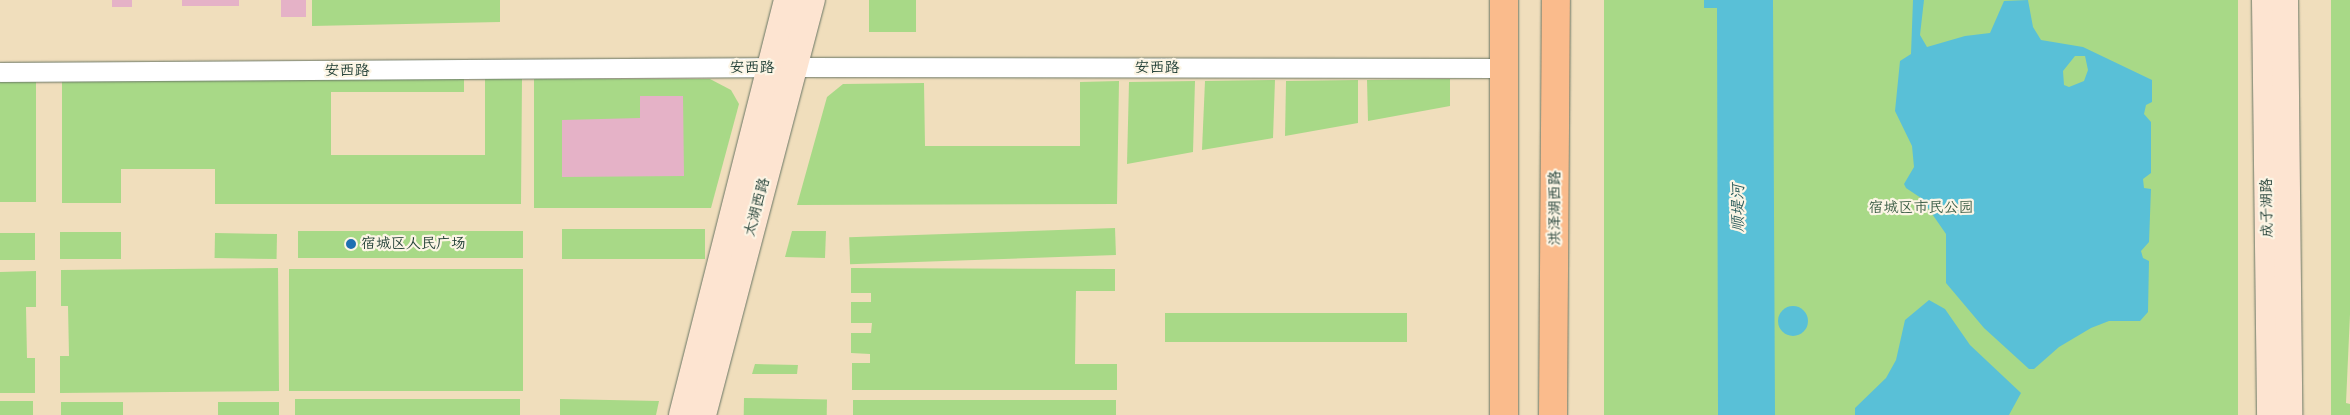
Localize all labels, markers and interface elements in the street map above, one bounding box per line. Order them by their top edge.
street label: 安西路 [730,59,774,77]
street label: 安西路 [1135,59,1179,77]
street label: 安西路 [325,62,369,80]
street label: 洪泽湖西路 [1546,171,1564,245]
street label: 太湖西路 [741,176,773,238]
street label: 成子湖路 [2257,178,2277,238]
water label: 顺堤河 [1728,184,1748,232]
park label: 宿城区市民公园 [1869,199,1973,217]
place label: 宿城区人民广场 [361,235,466,253]
marker: 宿城区人民广场 [345,238,357,250]

